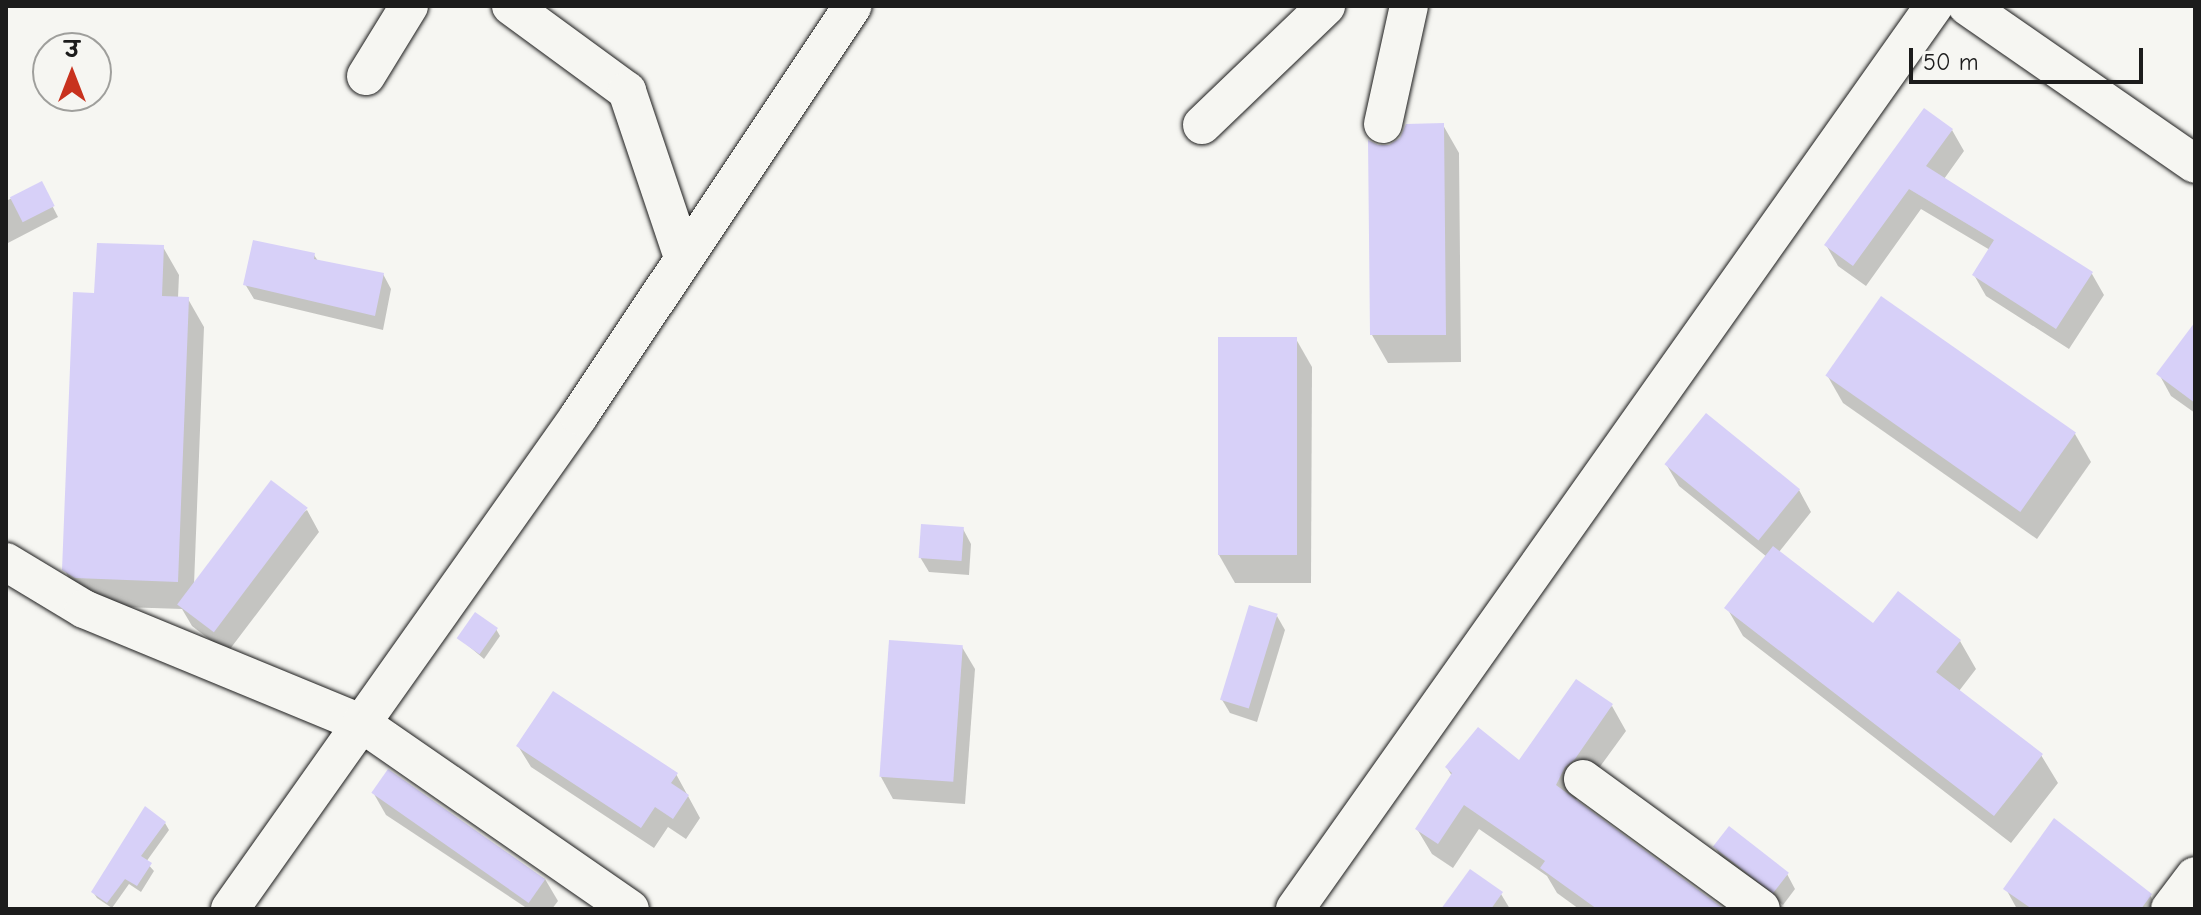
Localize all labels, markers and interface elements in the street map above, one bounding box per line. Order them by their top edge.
north arrow [32,32,112,112]
scale bar [1913,32,2147,82]
text: उ [65,37,79,63]
text: 50 m [1923,48,1979,76]

